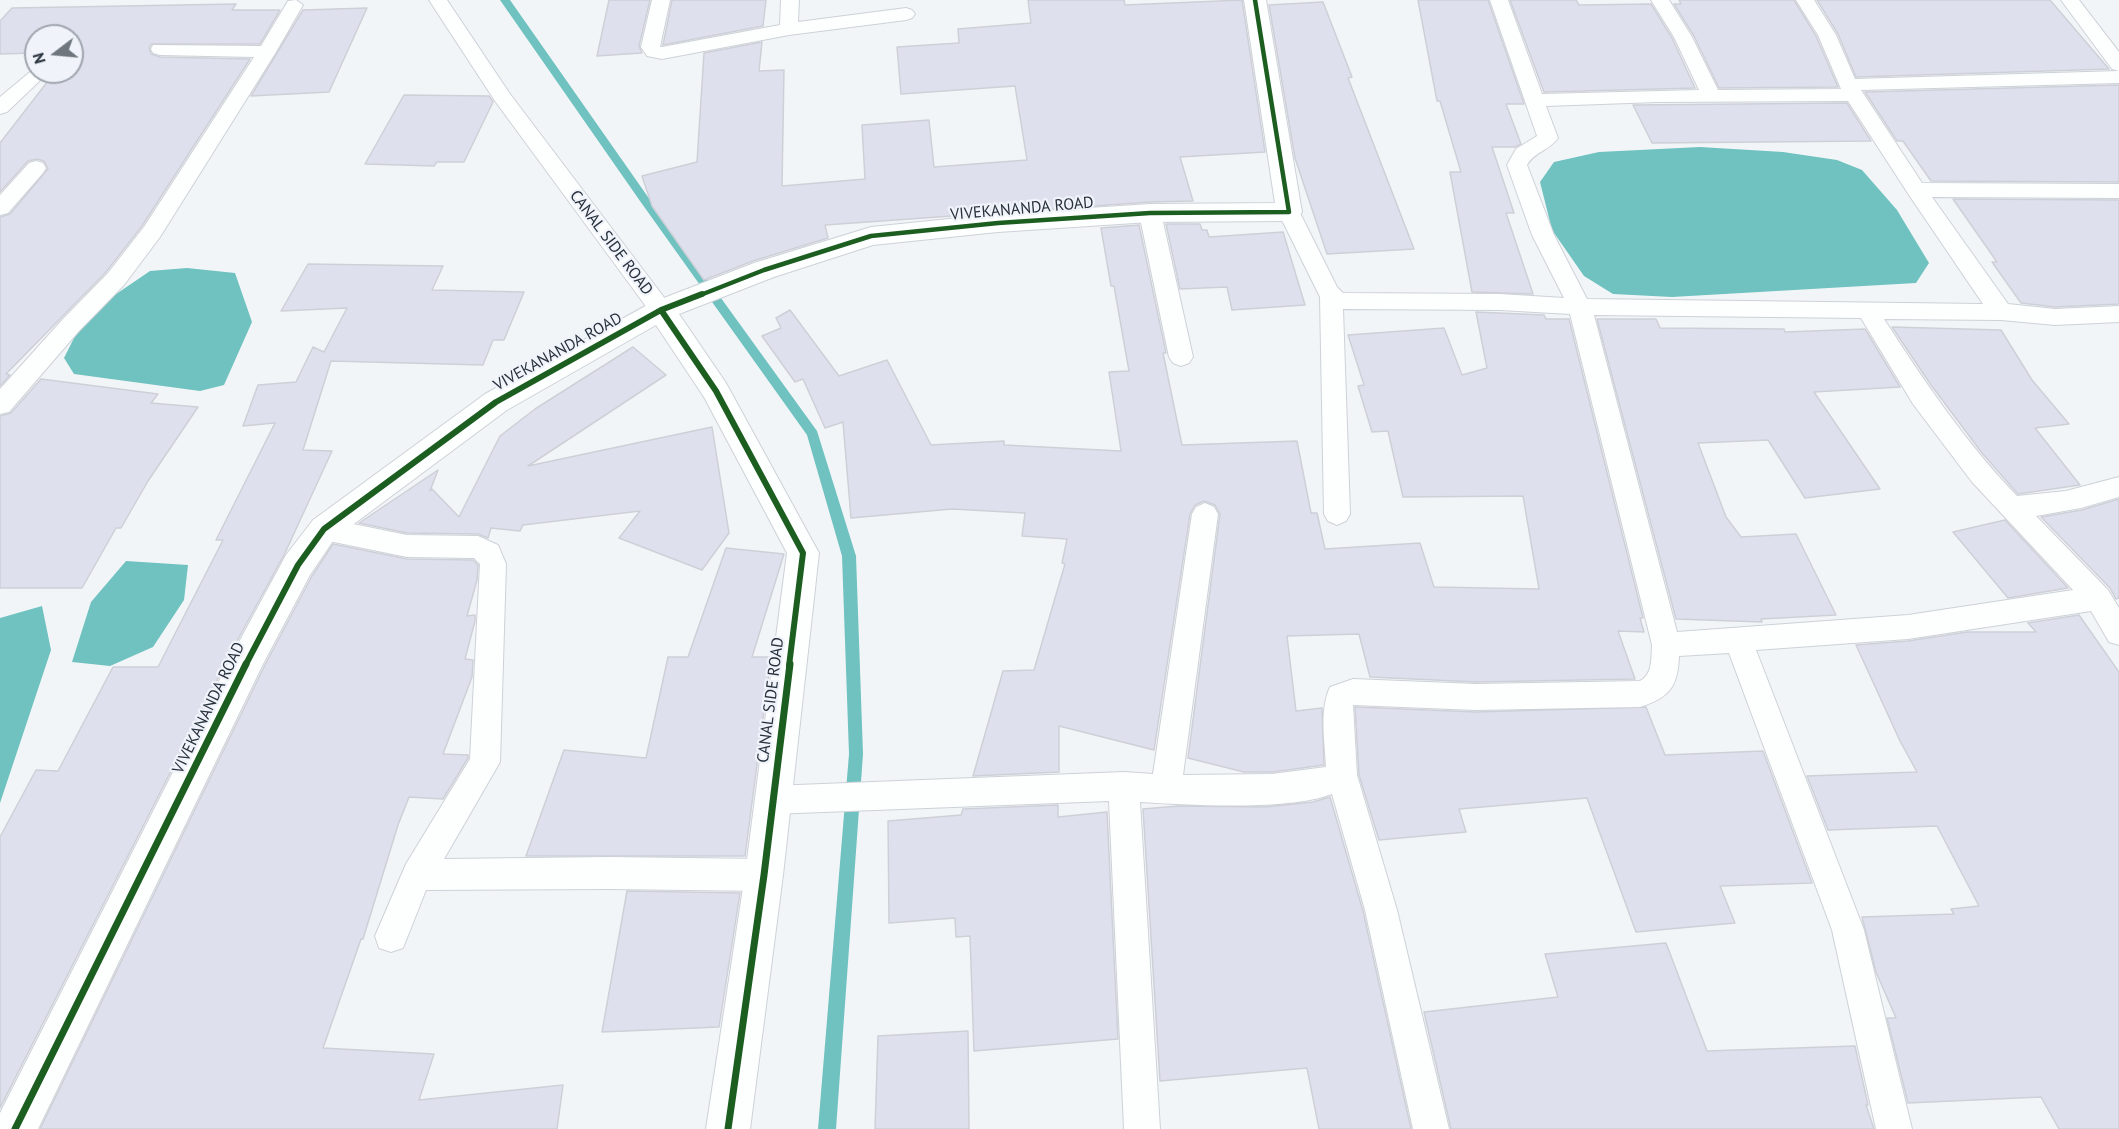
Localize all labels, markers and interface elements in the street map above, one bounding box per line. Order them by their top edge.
north arrow [24,24,84,84]
text: N [28,51,50,66]
street label: CANAL SIDE ROAD [565,187,657,299]
street label: VIVEKANANDA ROAD [950,193,1094,225]
street label: VIVEKANANDA ROAD [490,309,626,395]
street label: CANAL SIDE ROAD [754,636,788,764]
street label: VIVEKANANDA ROAD [169,639,249,777]

